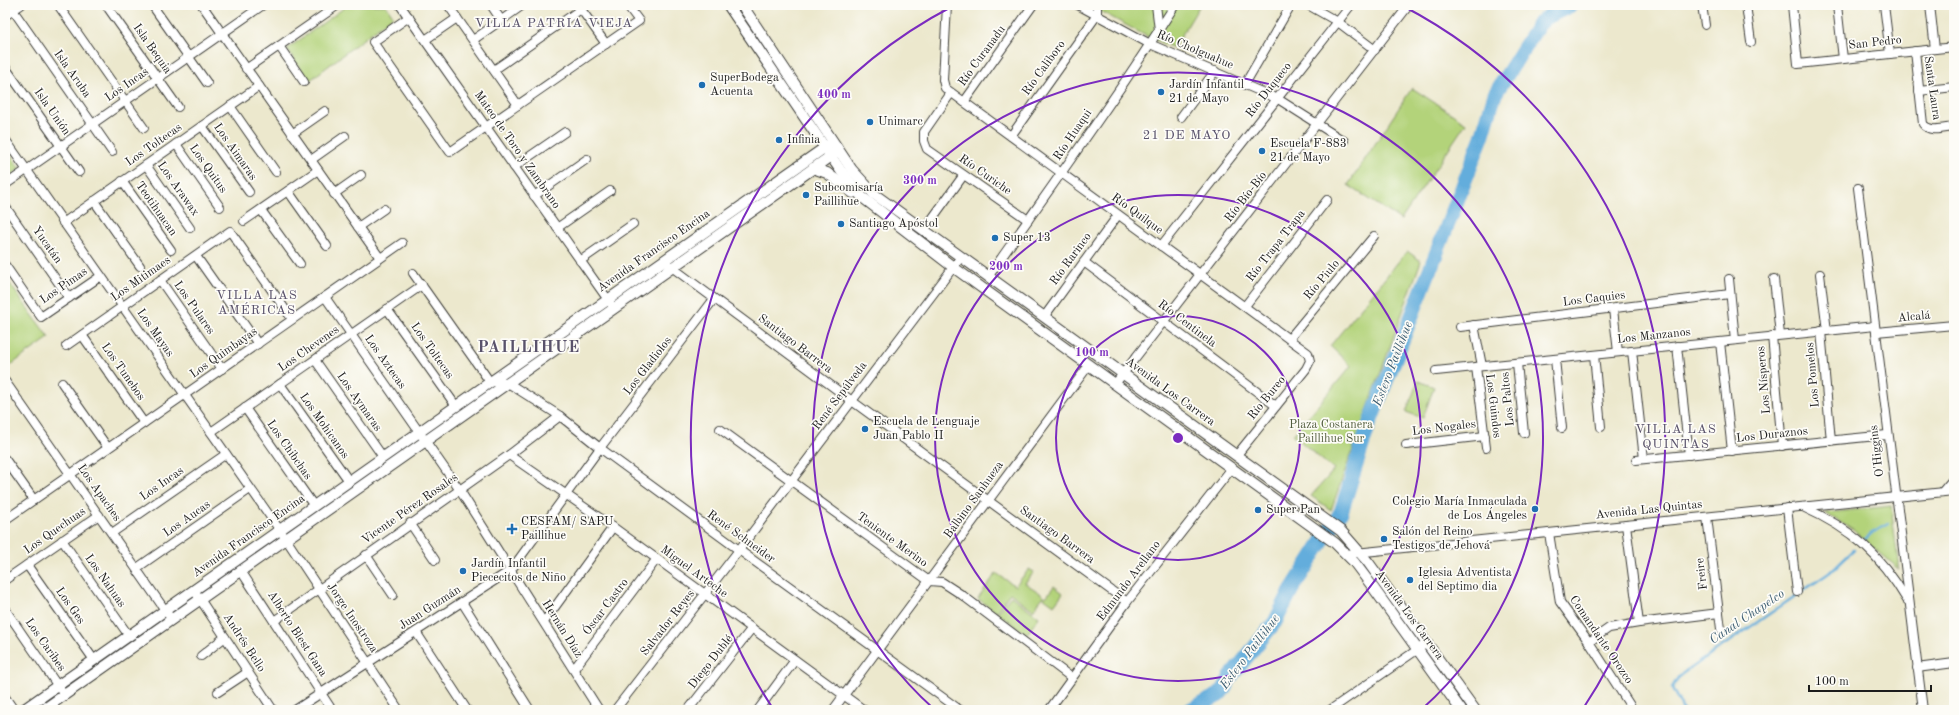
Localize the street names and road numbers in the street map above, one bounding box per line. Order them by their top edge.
street label: Isla Bequia [130,22,174,76]
street label: Río Curanadu [956,23,1008,88]
street label: Río Cholguahue [1155,28,1236,72]
street label: San Pedro [1848,34,1902,52]
street label: Río Caliboro [1020,38,1068,98]
street label: Isla Aruba [51,48,93,100]
street label: Santa Laura [1922,55,1942,121]
street label: Río Duqueco [1244,60,1294,120]
street label: Los Incas [103,66,151,104]
street label: Isla Unión [32,86,73,138]
street label: Mateo de Toro y Zambrano [472,89,562,211]
street label: Río Huaqui [1052,107,1094,163]
street label: Los Toltecas [124,121,184,169]
street label: Los Aimaras [211,121,259,183]
street label: Los Quitus [187,142,229,196]
street label: Río Curiche [957,153,1014,198]
street label: Los Arawax [155,160,201,218]
street label: Río Bío-Bío [1223,169,1269,225]
street label: Teotihuacan [133,180,179,239]
street label: Río Quilque [1109,191,1165,237]
street label: Avenida Francisco Encina [596,208,712,294]
street label: Río Trapa Trapa [1244,208,1308,284]
street label: Yucatán [30,224,64,266]
street label: Río Rarinco [1048,231,1094,287]
street label: Los Mitimaes [109,254,173,304]
street label: Río Piulo [1302,258,1342,302]
street label: Los Pimas [38,265,90,307]
street label: Los Pulares [171,279,217,337]
street label: Los Caquies [1562,289,1626,309]
street label: Río Centinela [1156,298,1219,350]
street label: Los Mayas [134,307,176,359]
street label: Alcalá [1897,310,1931,324]
street label: Santiago Barrera [756,312,834,376]
street label: Los Toltecas [408,321,456,381]
street label: Los Chevenes [276,324,342,374]
street label: Los Quimbayas [188,325,260,381]
street label: Los Manzanos [1617,326,1691,346]
street label: Los Aztecas [362,333,408,391]
street label: Los Gladiolos [622,335,674,397]
street label: Los Tunebos [99,341,147,403]
street label: Los Pomelos [1804,342,1822,408]
street label: Los Nísperos [1755,346,1773,414]
street label: Avenida Los Carrera [1123,355,1217,429]
street label: René Sepúlveda [811,360,869,432]
street label: Los Aymaras [334,370,384,434]
street label: Los Paltos [1499,371,1517,427]
street label: Los Guindos [1483,373,1503,439]
street label: Río Bureo [1246,374,1288,422]
street label: Los Mohicanos [297,391,351,461]
street label: Los Chibchas [264,418,314,482]
street label: Los Nogales [1411,418,1477,438]
street label: Los Duraznos [1736,425,1808,445]
street label: O'Higgins [1868,425,1886,477]
street label: Balbino Sanhueza [942,459,1006,541]
street label: Los Apaches [75,462,123,524]
street label: Los Incas [138,465,186,503]
street label: Vicente Pérez Rosales [360,471,460,547]
street label: Avenida Francisco Encina [191,493,307,579]
street label: Los Aucas [161,498,213,540]
street label: Avenida Las Quintas [1595,498,1703,522]
street label: Santiago Barrera [1017,504,1097,566]
street label: Los Quechuas [22,505,88,557]
street label: René Schneider [705,508,777,566]
street label: Teniente Merino [854,510,930,570]
street label: Edmundo Arellano [1095,539,1163,623]
street label: Miguel Arteche [658,544,730,600]
street label: Los Nahuas [82,552,128,610]
street label: Freire [1694,557,1710,591]
street label: Avenida Los Carrera [1372,568,1446,662]
street label: Óscar Castro [578,574,631,637]
street label: Jorge Inostroza [324,581,380,655]
street label: Juan Guzmán [397,583,463,632]
street label: Los Ges [53,585,87,627]
street label: Salvador Reyes [639,588,697,658]
street label: Alberto Blest Gana [265,589,329,679]
street label: Comandante Orozco [1567,594,1635,686]
street label: Hernán Díaz [539,598,585,660]
street label: Andrés Bello [221,612,267,674]
street label: Los Caribes [22,616,68,674]
street label: Diego Dublé [686,632,736,691]

